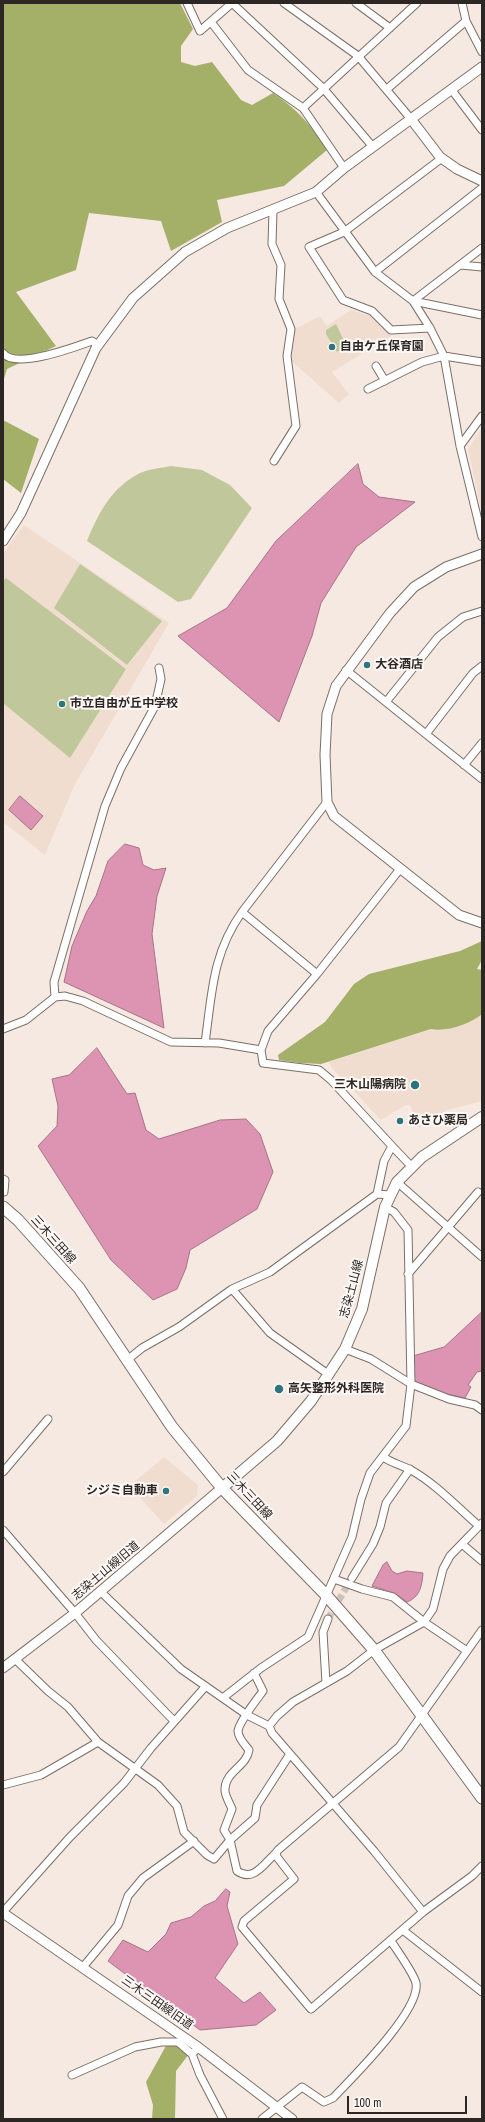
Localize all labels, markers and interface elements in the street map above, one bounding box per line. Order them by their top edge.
place label: 自由ケ丘保育園 [340,340,424,354]
marker: 自由ケ丘保育園 [327,342,337,352]
place label: 大谷酒店 [375,658,423,672]
marker: 大谷酒店 [362,660,372,670]
place label: 市立自由が丘中学校 [70,697,178,711]
marker: 市立自由が丘中学校 [57,699,67,709]
place label: 三木山陽病院 [334,1078,406,1092]
marker: 三木山陽病院 [409,1079,421,1091]
place label: あさひ薬局 [408,1114,468,1128]
marker: あさひ薬局 [395,1116,405,1126]
street label: 三木三田線 [28,1213,78,1267]
street label: 志染土山線 [337,1258,367,1320]
place label: 高矢整形外科医院 [288,1382,384,1396]
marker: 高矢整形外科医院 [273,1383,285,1395]
street label: 三木三田線 [223,1469,275,1523]
place label: シジミ自動車 [86,1484,158,1498]
marker: シジミ自動車 [161,1486,171,1496]
street label: 志染土山線旧道 [69,1538,143,1604]
street label: 三木三田線旧道 [118,1973,196,2033]
scale bar [349,2088,469,2114]
text: 100 m [354,2095,381,2111]

